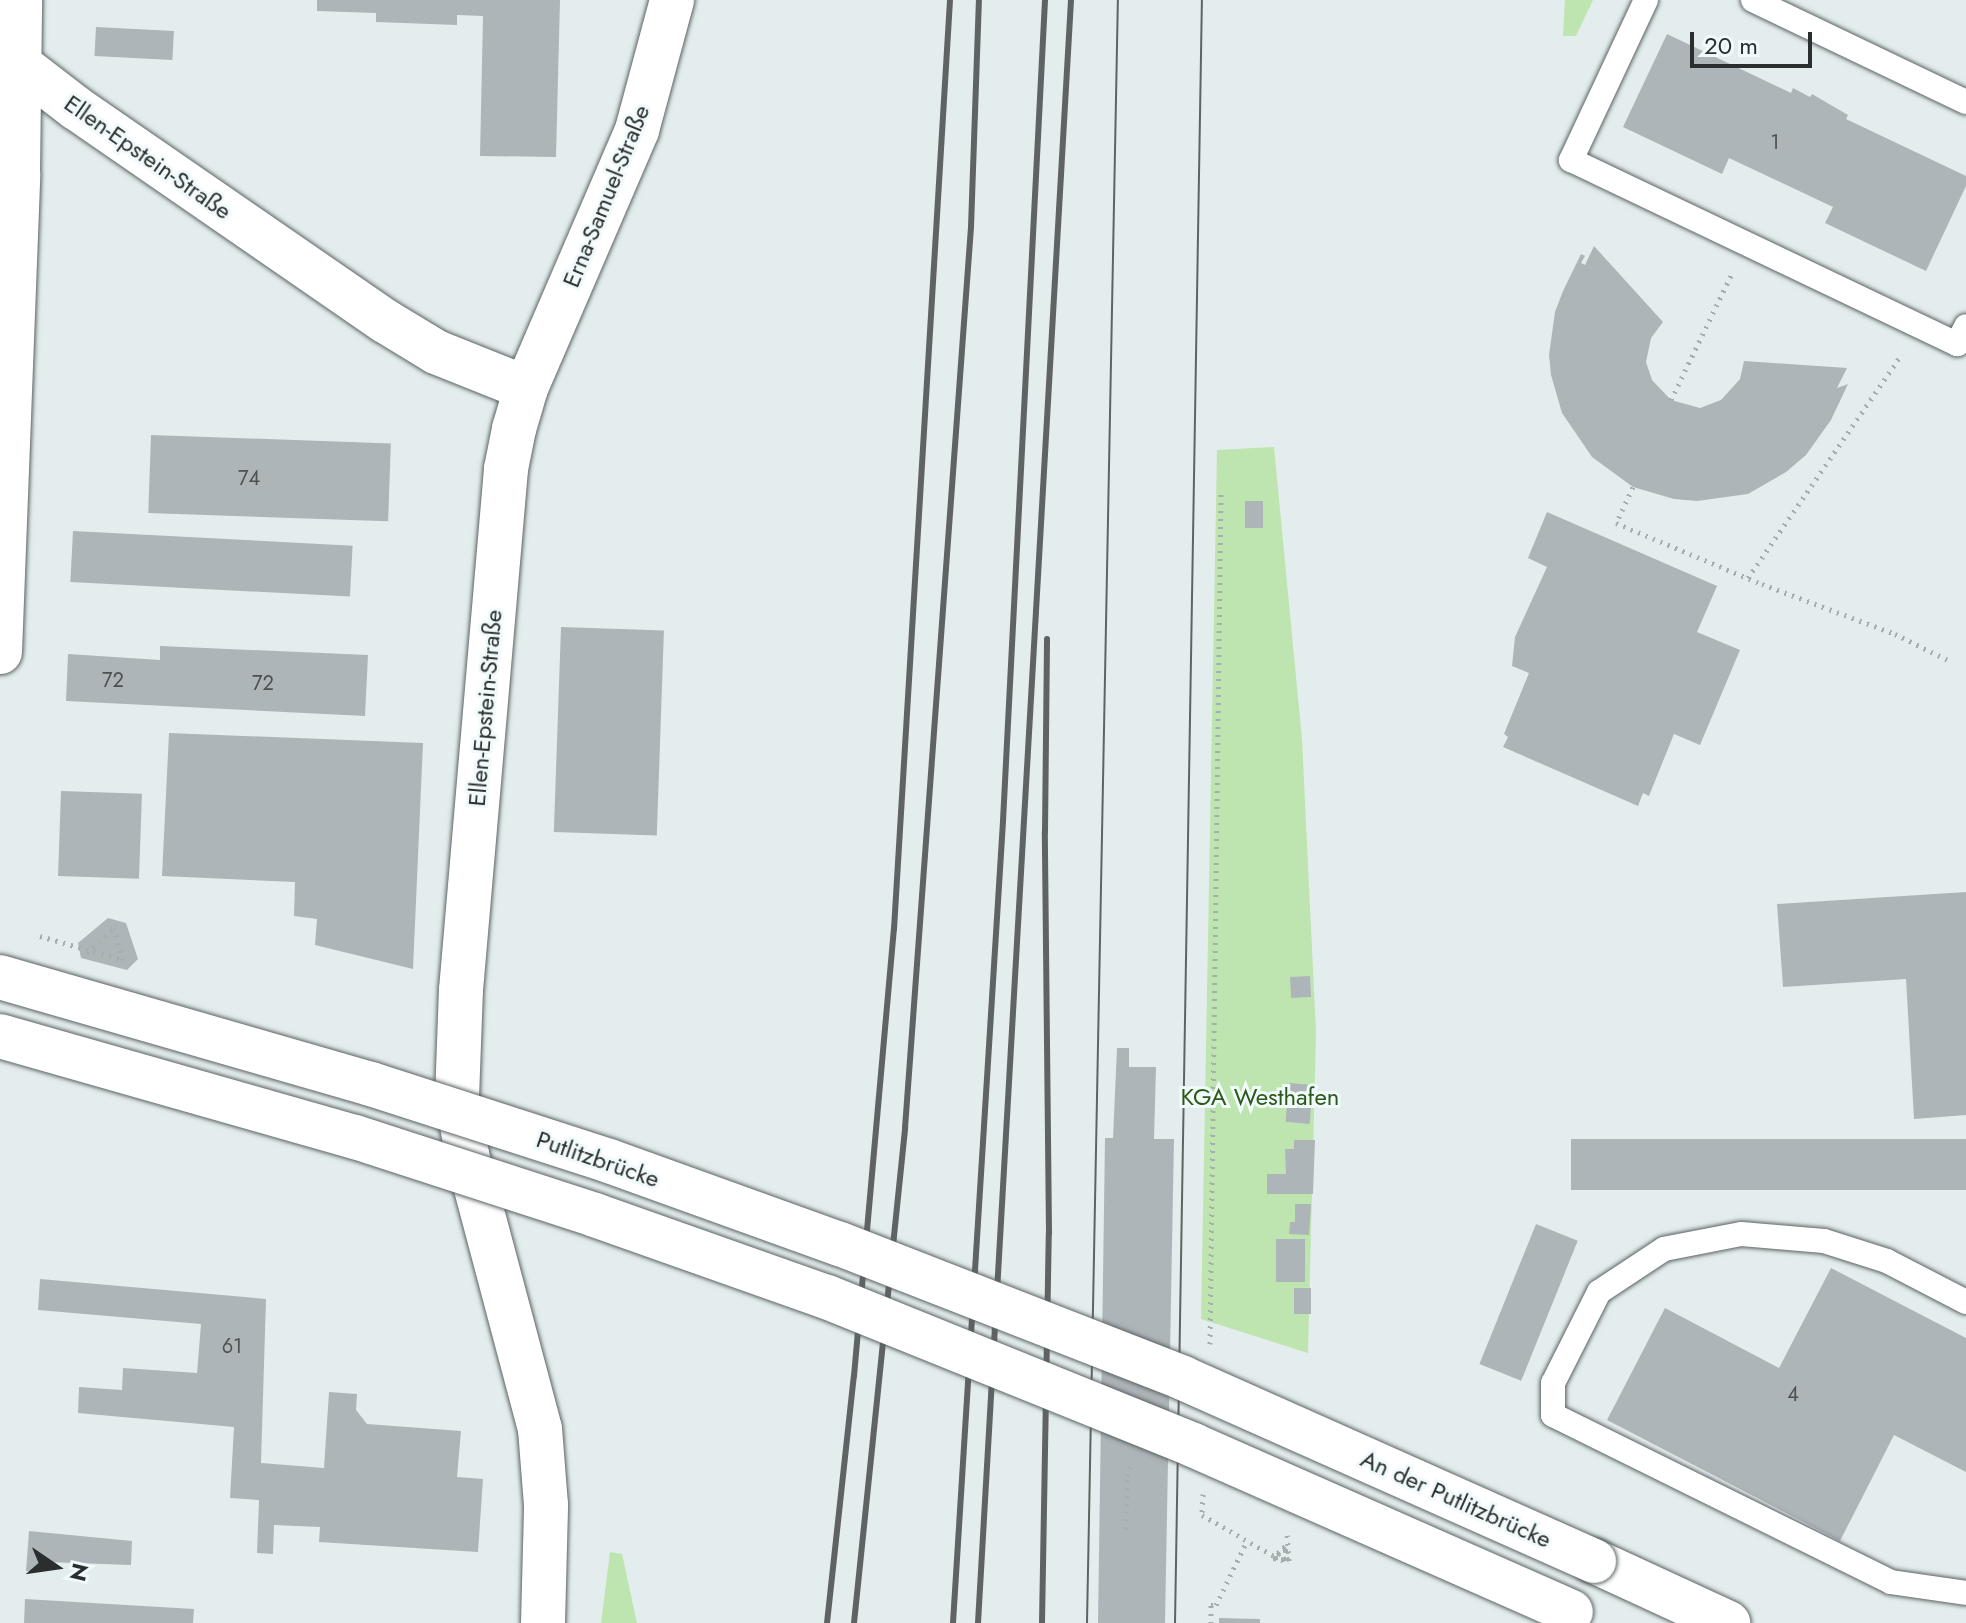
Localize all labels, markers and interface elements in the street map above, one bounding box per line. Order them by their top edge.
scale bar [1694,16,1816,66]
text: 20 m [1704,28,1758,63]
street label: Ellen-Epstein-Straße [59,89,237,225]
street label: Erna-Samuel-Straße [556,101,656,291]
house number: 1 [1771,130,1779,154]
house number: 74 [238,466,260,490]
street label: Ellen-Epstein-Straße [462,608,508,808]
house number: 72 [102,668,124,692]
house number: 72 [252,671,274,695]
park label: KGA Westhafen [1181,1083,1339,1111]
street label: Putlitzbrücke [533,1125,663,1193]
house number: 61 [222,1334,242,1358]
house number: 4 [1787,1382,1799,1406]
street label: An der Putlitzbrücke [1356,1444,1556,1554]
north arrow [16,1527,96,1607]
text: N [62,1560,97,1585]

